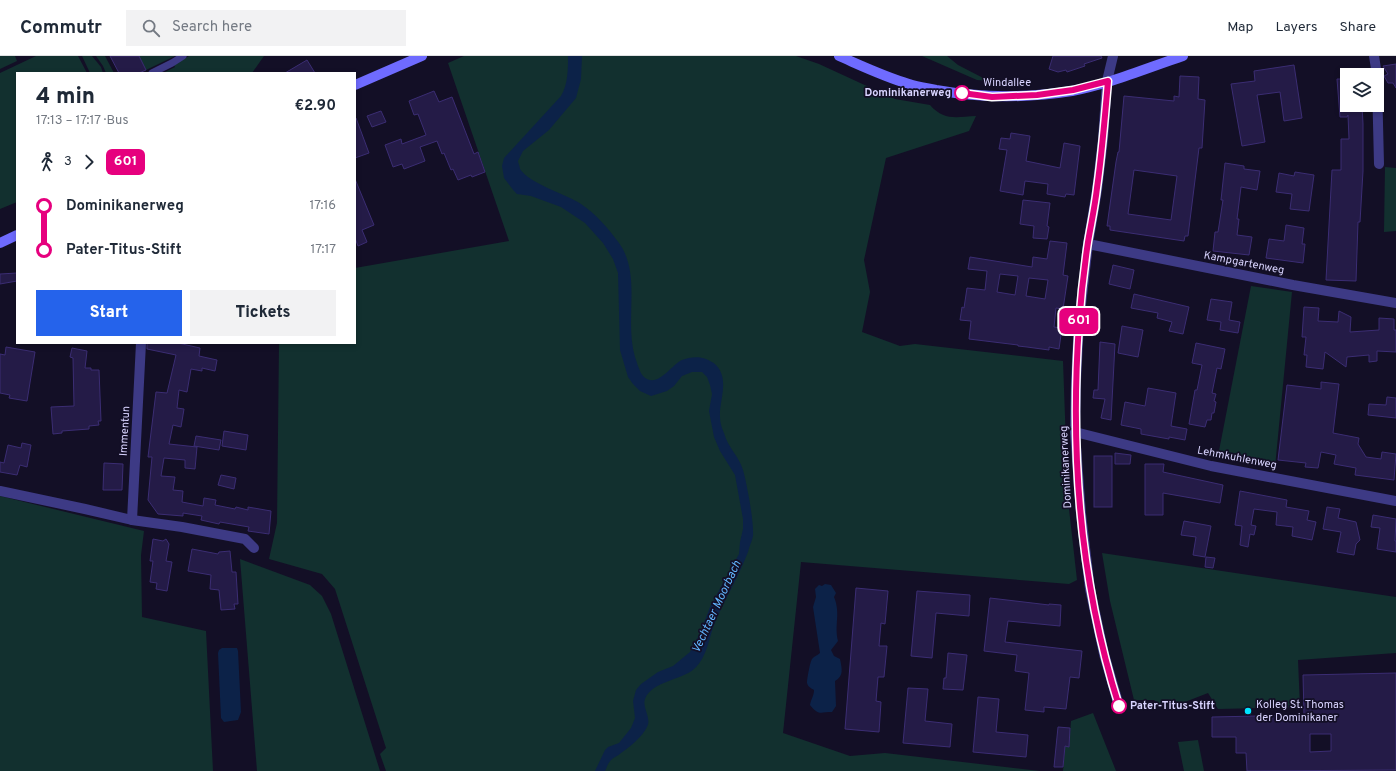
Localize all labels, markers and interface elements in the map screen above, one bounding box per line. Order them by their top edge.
search box [126,10,406,46]
text: Commutr [20,16,102,40]
icon: search [140,17,162,39]
text: Search here [172,18,252,37]
text: Map [1227,19,1253,36]
text: Layers [1275,19,1317,36]
text: Share [1339,19,1376,36]
map controls [1340,68,1384,112]
button: layers [1340,68,1384,112]
street label: Windallee [983,76,1031,90]
text: 4 min [36,84,95,111]
marker: Dominikanerweg [954,85,970,101]
place label: Dominikanerweg [864,86,951,100]
text: €2.90 [295,97,336,116]
text: 17:13 – 17:17 · Bus [36,113,129,129]
icon: walk [36,151,58,173]
icon: forward [78,151,100,173]
text: 601 [114,153,137,170]
text: 3 [64,154,72,170]
text: Dominikanerweg [66,197,184,216]
text: 17:16 [309,198,336,214]
text: Pater-Titus-Stift [66,241,182,260]
text: 17:17 [310,242,336,258]
street label: Kampgartenweg [1203,248,1285,278]
button: Start [36,290,182,336]
button: Tickets [190,290,336,336]
line badge: 601 [1056,308,1102,334]
text: 601 [1067,312,1091,329]
street label: Immentun [117,405,133,457]
street label: Dominikanerweg [1057,425,1075,509]
street label: Lehmkuhlenweg [1196,443,1278,473]
water label: Vechtaer Moorbach [689,558,746,656]
marker: Pater-Titus-Stift [1111,698,1127,714]
place label: Kolleg St. Thomas der Dominikaner [1256,698,1344,725]
place label: Pater-Titus-Stift [1130,699,1215,713]
marker: Kolleg St. Thomas der Dominikaner [1243,706,1253,716]

